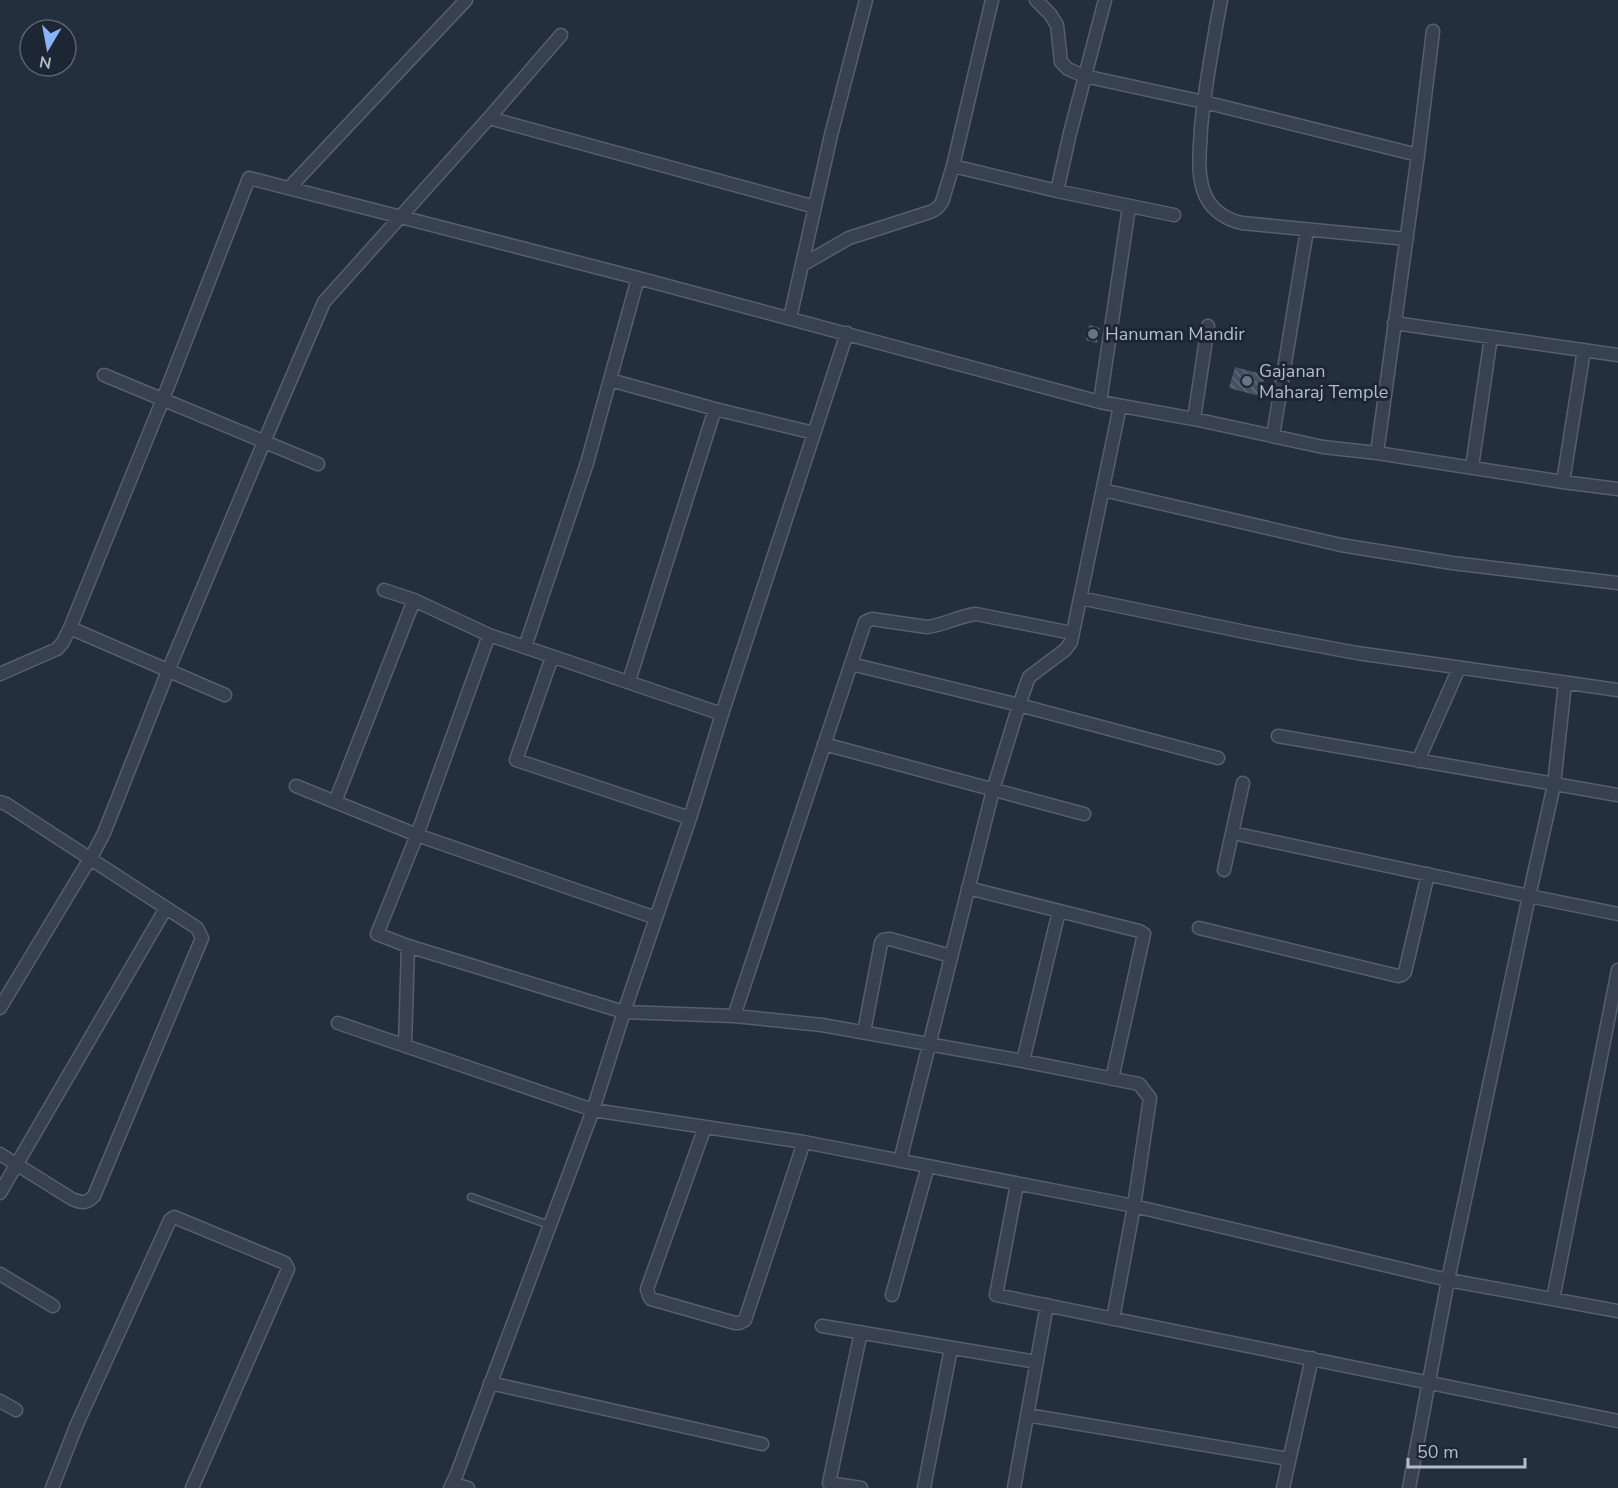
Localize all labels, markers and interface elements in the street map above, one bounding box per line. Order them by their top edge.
north arrow [18,18,78,78]
text: N [38,50,53,74]
place label: Hanuman Mandir [1105,322,1245,346]
marker: Hanuman Mandir [1086,327,1100,341]
place label: Gajanan Maharaj Temple [1259,359,1388,404]
marker: Gajanan Maharaj Temple [1240,374,1254,388]
scale bar [1408,1431,1525,1469]
text: 50 m [1417,1440,1459,1464]

